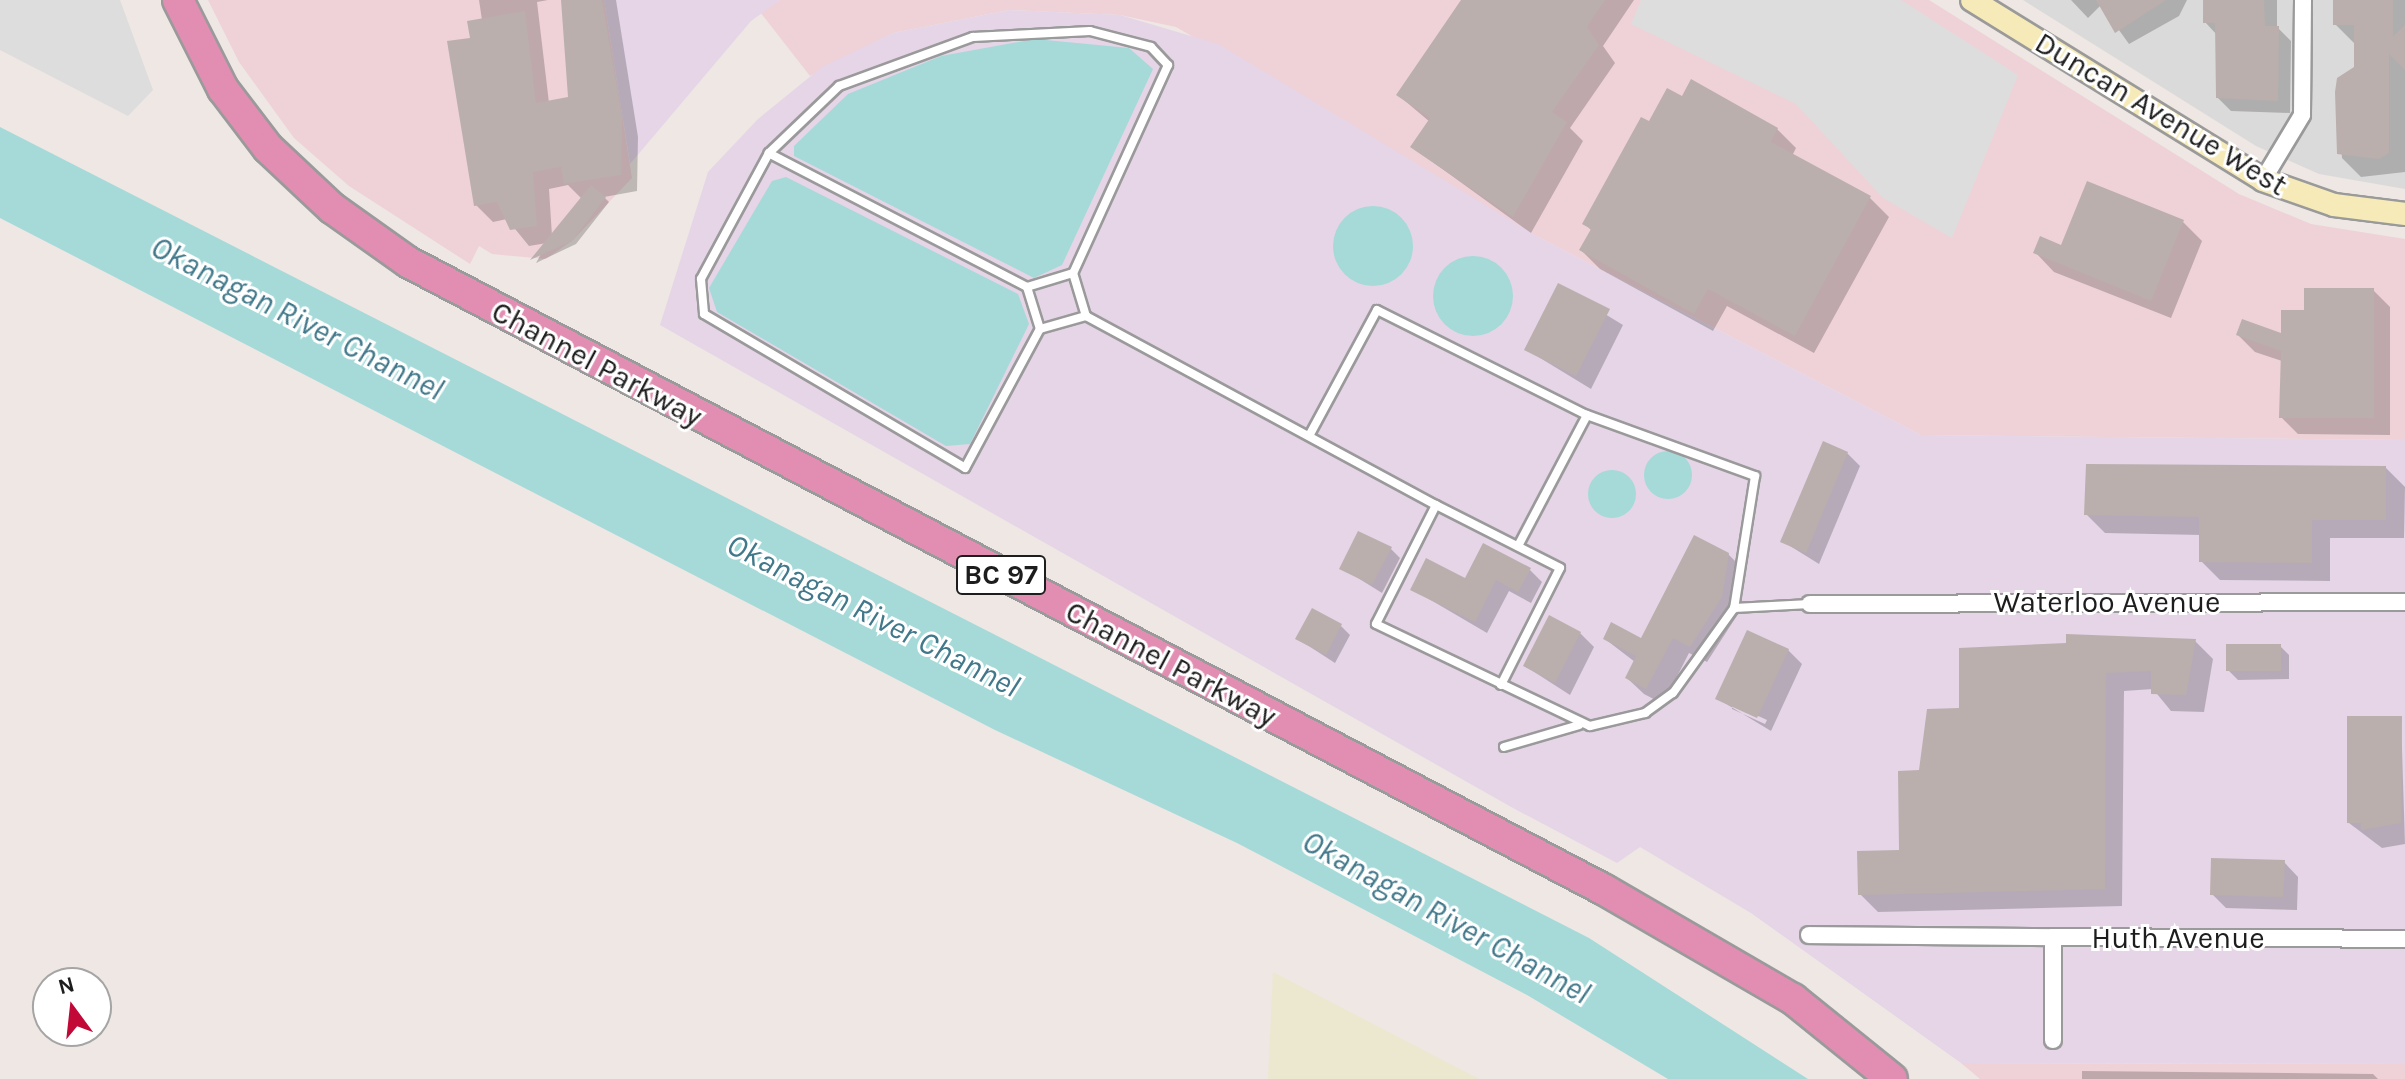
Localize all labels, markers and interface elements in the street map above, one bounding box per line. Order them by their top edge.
street label: Duncan Avenue West [2029,25,2293,203]
water label: Okanagan River Channel [144,228,450,410]
street label: Channel Parkway [486,293,708,435]
water label: Okanagan River Channel [720,525,1026,707]
road number: BC 97 [955,551,1047,599]
street label: Waterloo Avenue [1994,584,2220,620]
street label: Channel Parkway [1060,593,1282,735]
water label: Okanagan River Channel [1295,823,1597,1013]
street label: Huth Avenue [2091,920,2265,956]
north arrow [32,967,112,1047]
text: N [55,971,77,1000]

